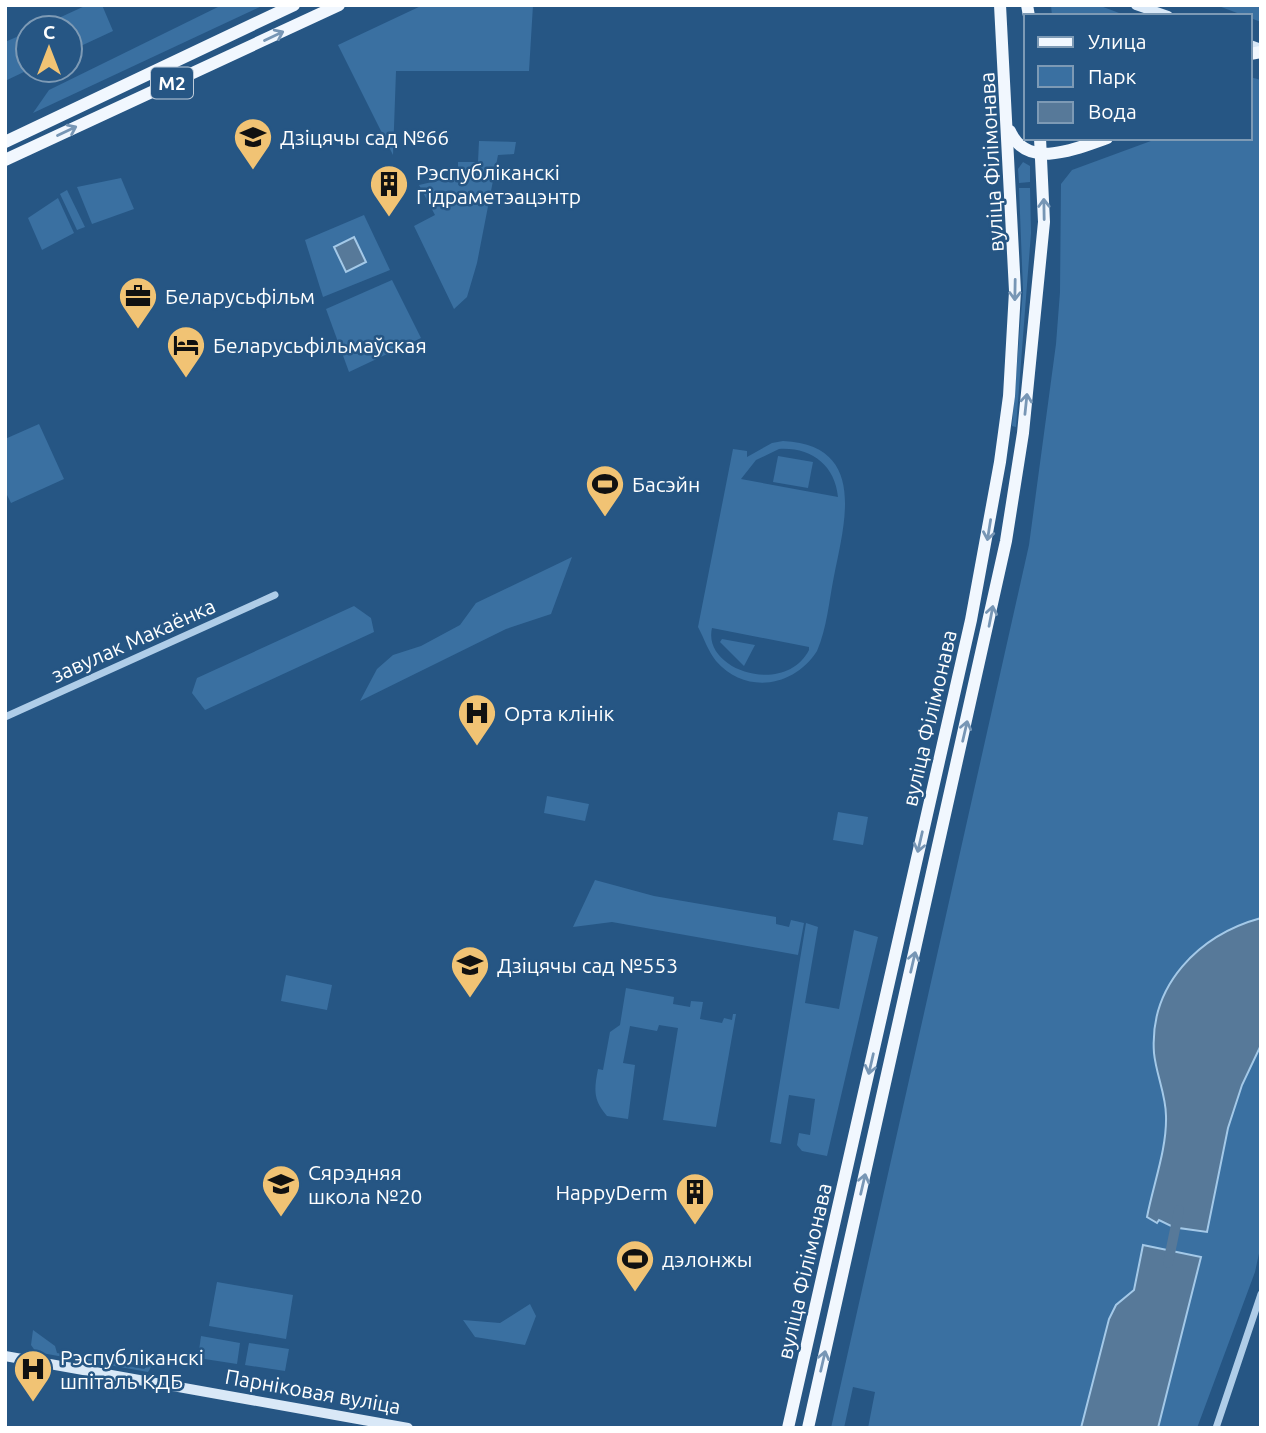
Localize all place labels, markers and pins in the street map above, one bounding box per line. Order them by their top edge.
school or university icon: Дзіцячы сад №66 [232,116,274,171]
place label: Дзіцячы сад №66 [280,125,449,149]
place label: Рэспубліканскі Гідраметэацэнтр [416,160,581,208]
building icon: Рэспубліканскі Гідраметэацэнтр [368,163,410,218]
office icon: Беларусьфільм [117,275,159,330]
place label: Беларусьфільм [165,284,315,308]
hotel icon: Беларусьфільмаўская [165,324,207,379]
place label: Беларусьфільмаўская [213,333,427,357]
sports icon: Басэйн [584,463,626,518]
place label: Басэйн [632,472,700,496]
hospital icon: Орта клінік [456,692,498,747]
place label: Орта клінік [504,701,615,725]
school or university icon: Дзіцячы сад №553 [449,944,491,999]
place label: Дзіцячы сад №553 [497,953,678,977]
place label: Сярэдняя школа №20 [308,1160,422,1208]
school or university icon: Сярэдняя школа №20 [260,1163,302,1218]
building icon: HappyDerm [674,1171,716,1226]
place label: HappyDerm [555,1180,668,1204]
sports icon: дэлонжы [614,1238,656,1293]
place label: дэлонжы [662,1247,752,1271]
place label: Рэспубліканскі шпіталь КДБ [60,1345,204,1393]
hospital icon: Рэспубліканскі шпіталь КДБ [12,1348,54,1403]

